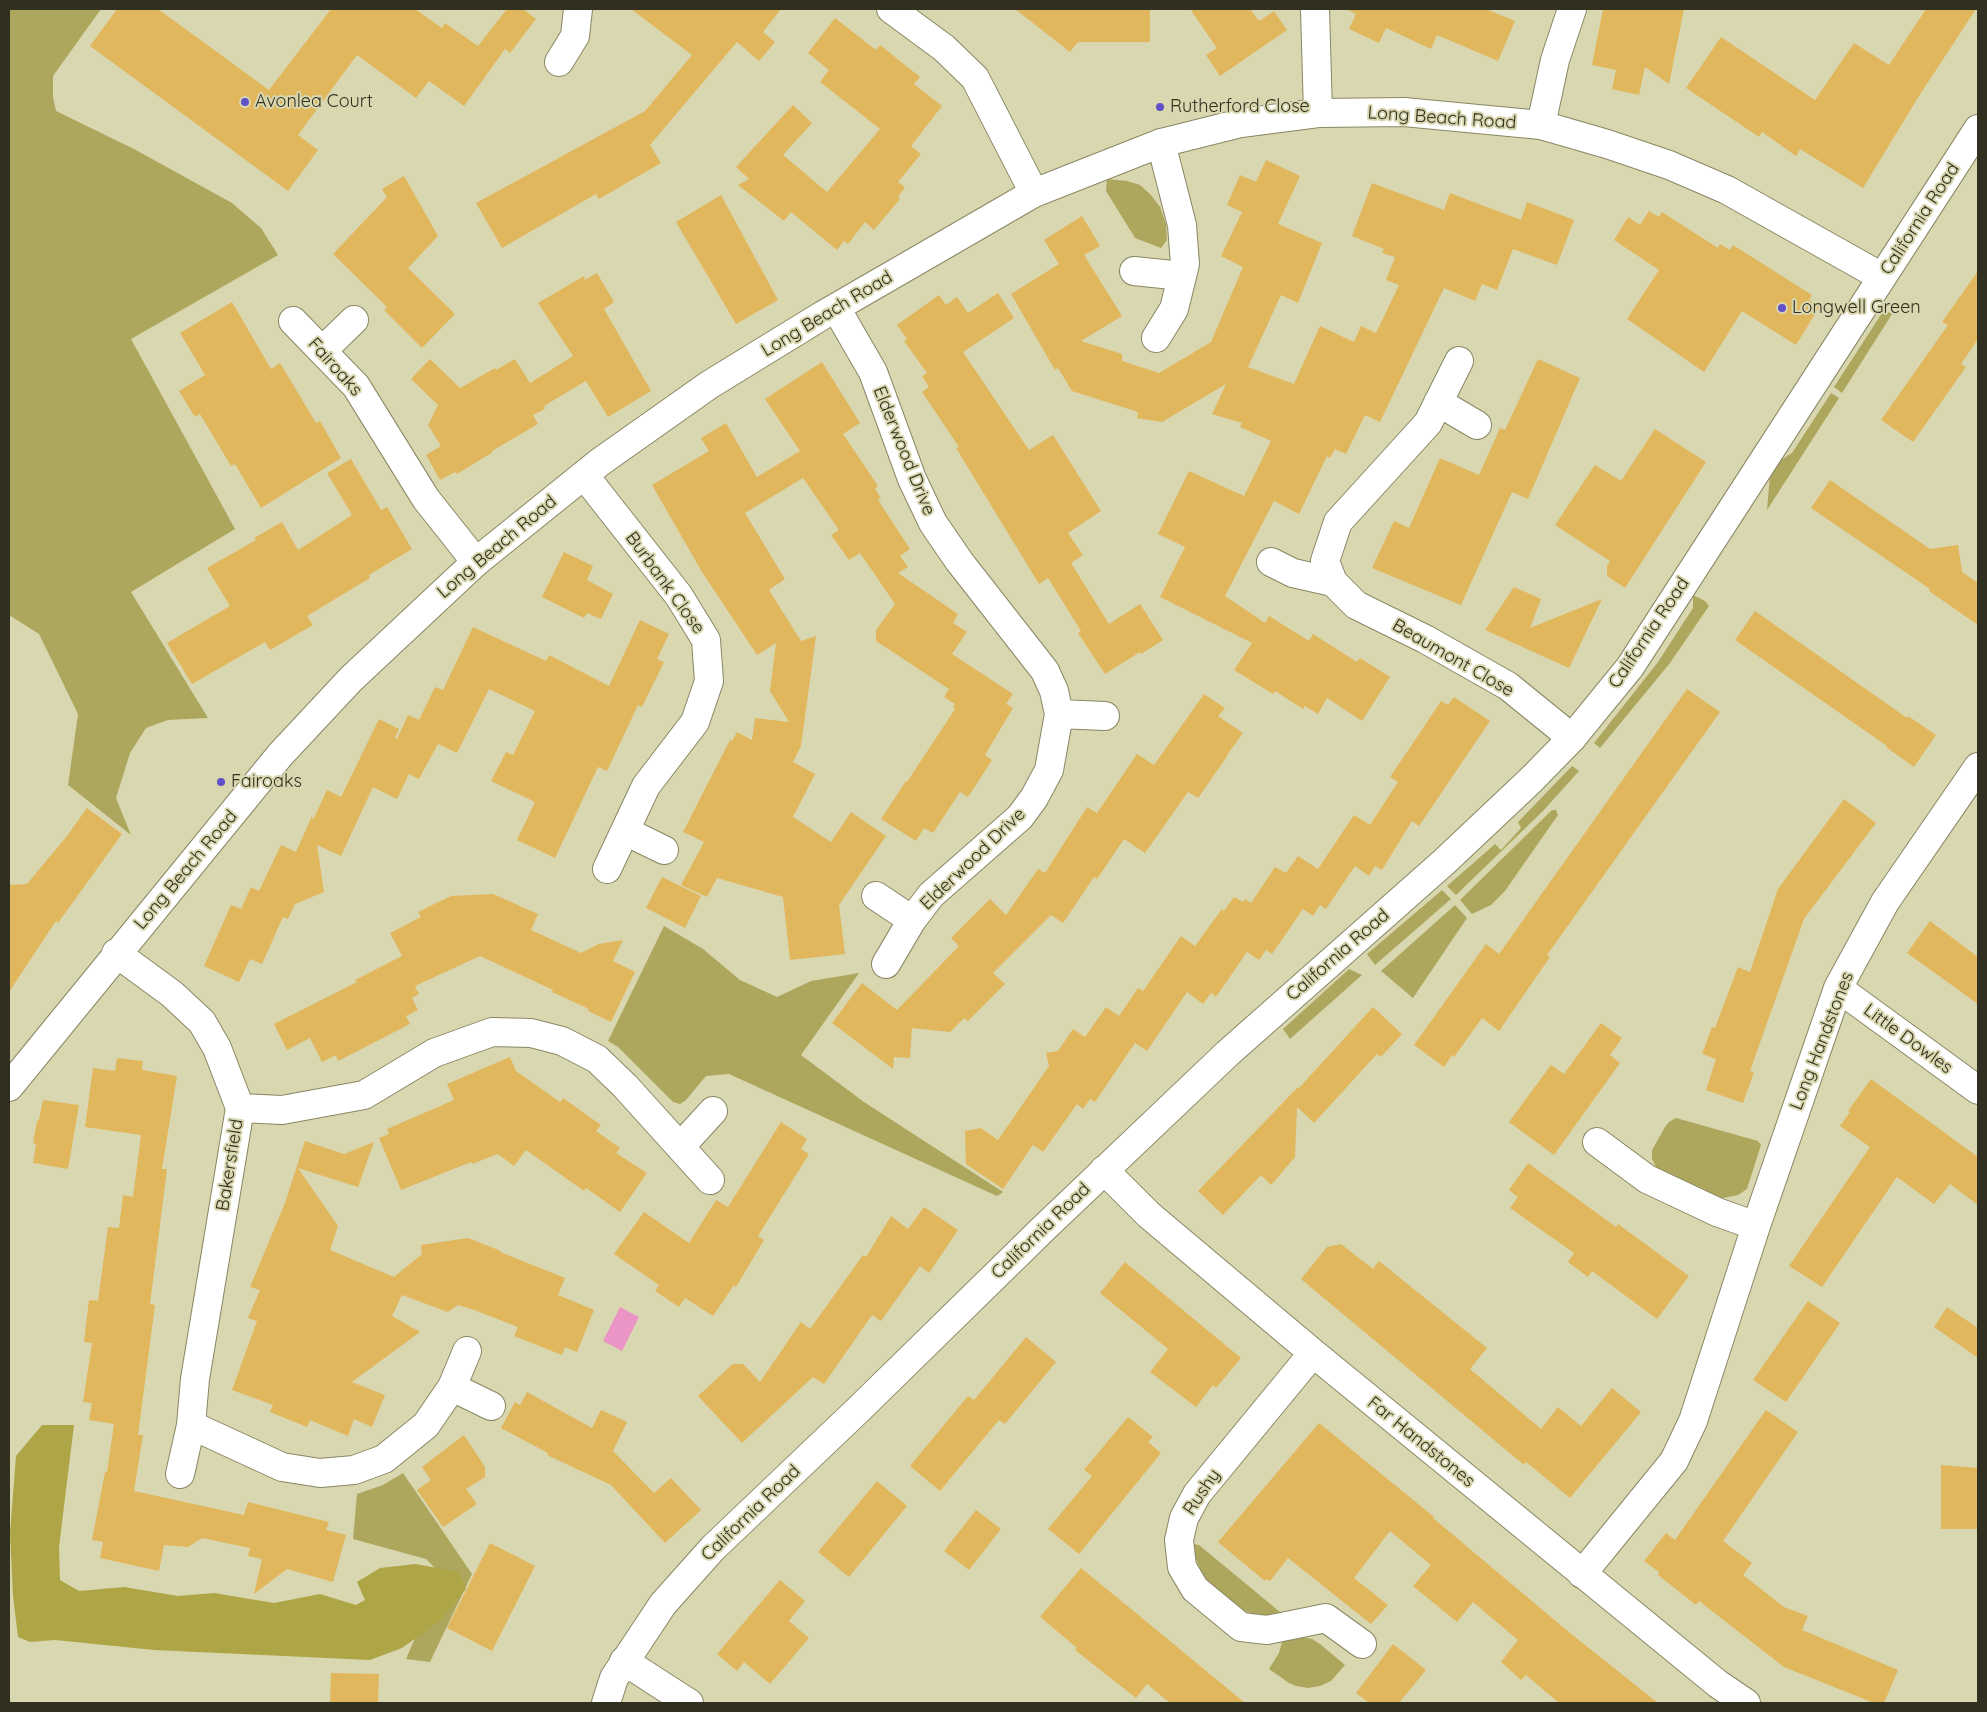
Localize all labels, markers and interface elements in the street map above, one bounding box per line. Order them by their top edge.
place label: Avonlea Court [255,91,373,113]
marker: Avonlea Court [239,96,251,108]
place label: Rutherford Close [1170,96,1310,118]
marker: Rutherford Close [1154,101,1166,113]
street label: Long Beach Road [1367,102,1517,134]
street label: California Road [1876,159,1964,279]
street label: Long Beach Road [758,266,896,362]
place label: Longwell Green [1792,297,1921,319]
marker: Longwell Green [1776,302,1788,314]
street label: Fairoaks [303,333,367,401]
street label: Elderwood Drive [868,383,940,519]
street label: Long Beach Road [433,491,561,603]
street label: Burbank Close [621,528,709,638]
street label: California Road [1604,573,1694,693]
street label: Beaumont Close [1388,614,1518,702]
place label: Fairoaks [231,771,302,793]
marker: Fairoaks [215,776,227,788]
street label: Elderwood Drive [916,803,1030,915]
street label: Long Beach Road [130,806,242,934]
street label: California Road [1282,905,1394,1005]
street label: Long Handstones [1786,969,1858,1113]
street label: Little Dowles [1859,999,1957,1079]
street label: Bakersfield [212,1118,248,1212]
street label: California Road [987,1178,1095,1284]
street label: Far Handstones [1363,1392,1479,1492]
street label: California Road [697,1460,805,1566]
street label: Rushy [1179,1465,1225,1519]

